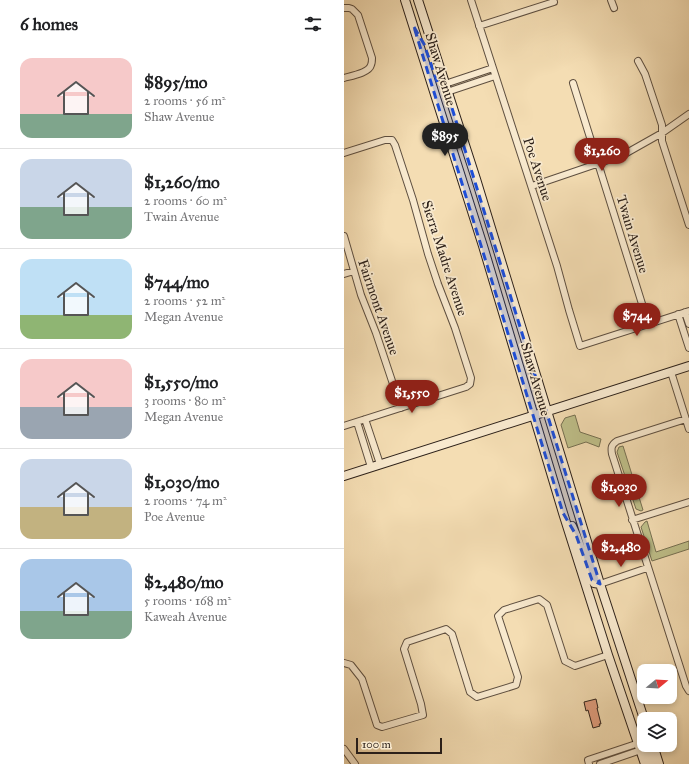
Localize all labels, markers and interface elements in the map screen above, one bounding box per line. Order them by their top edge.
icon: filters [302,13,324,35]
text: 6 homes [20,14,78,35]
street label: Shaw Avenue [421,30,460,108]
text: $895/mo [144,72,208,93]
icon: home [52,74,100,122]
text: 2 rooms · 56 m² [144,93,226,109]
text: Shaw Avenue [144,109,214,125]
pin: $895 [421,123,469,157]
text: $895 [431,128,459,144]
street label: Poe Avenue [519,135,556,203]
pin: $1,260 [569,138,635,172]
text: $1,260 [584,143,620,159]
text: $1,260/mo [144,172,220,193]
icon: home [52,175,100,223]
text: 2 rooms · 60 m² [144,193,227,209]
street label: Twain Avenue [613,193,653,275]
street label: Sierra Madre Avenue [418,198,471,318]
text: Twain Avenue [144,209,219,225]
street label: Fairmont Avenue [354,257,403,357]
text: $744/mo [144,272,209,293]
icon: home [52,275,100,323]
text: 2 rooms · 52 m² [144,293,225,309]
pin: $744 [613,303,661,337]
text: $744 [623,308,651,324]
text: Megan Avenue [144,309,223,325]
street label: Shaw Avenue [517,340,554,418]
text: $1,550/mo [144,372,218,393]
icon: home [52,375,100,423]
pin: $1,550 [379,380,445,414]
text: $1,550 [394,385,430,401]
text: 3 rooms · 80 m² [144,393,226,409]
text: Megan Avenue [144,409,223,425]
text: $1,030/mo [144,472,219,493]
pin: $1,030 [586,474,652,508]
icon: home [52,475,100,523]
text: $1,030 [601,479,637,495]
text: 2 rooms · 74 m² [144,493,227,509]
text: Poe Avenue [144,509,205,525]
pin: $2,480 [588,534,654,568]
text: $2,480 [601,539,641,555]
text: $2,480/mo [144,572,224,593]
icon: home [52,575,100,623]
text: 5 rooms · 168 m² [144,593,231,609]
text: Kaweah Avenue [144,609,227,625]
north arrow [637,664,677,704]
map controls [637,664,677,752]
button: layers [637,712,677,752]
scale bar [356,736,442,755]
text: 100 m [362,738,391,751]

